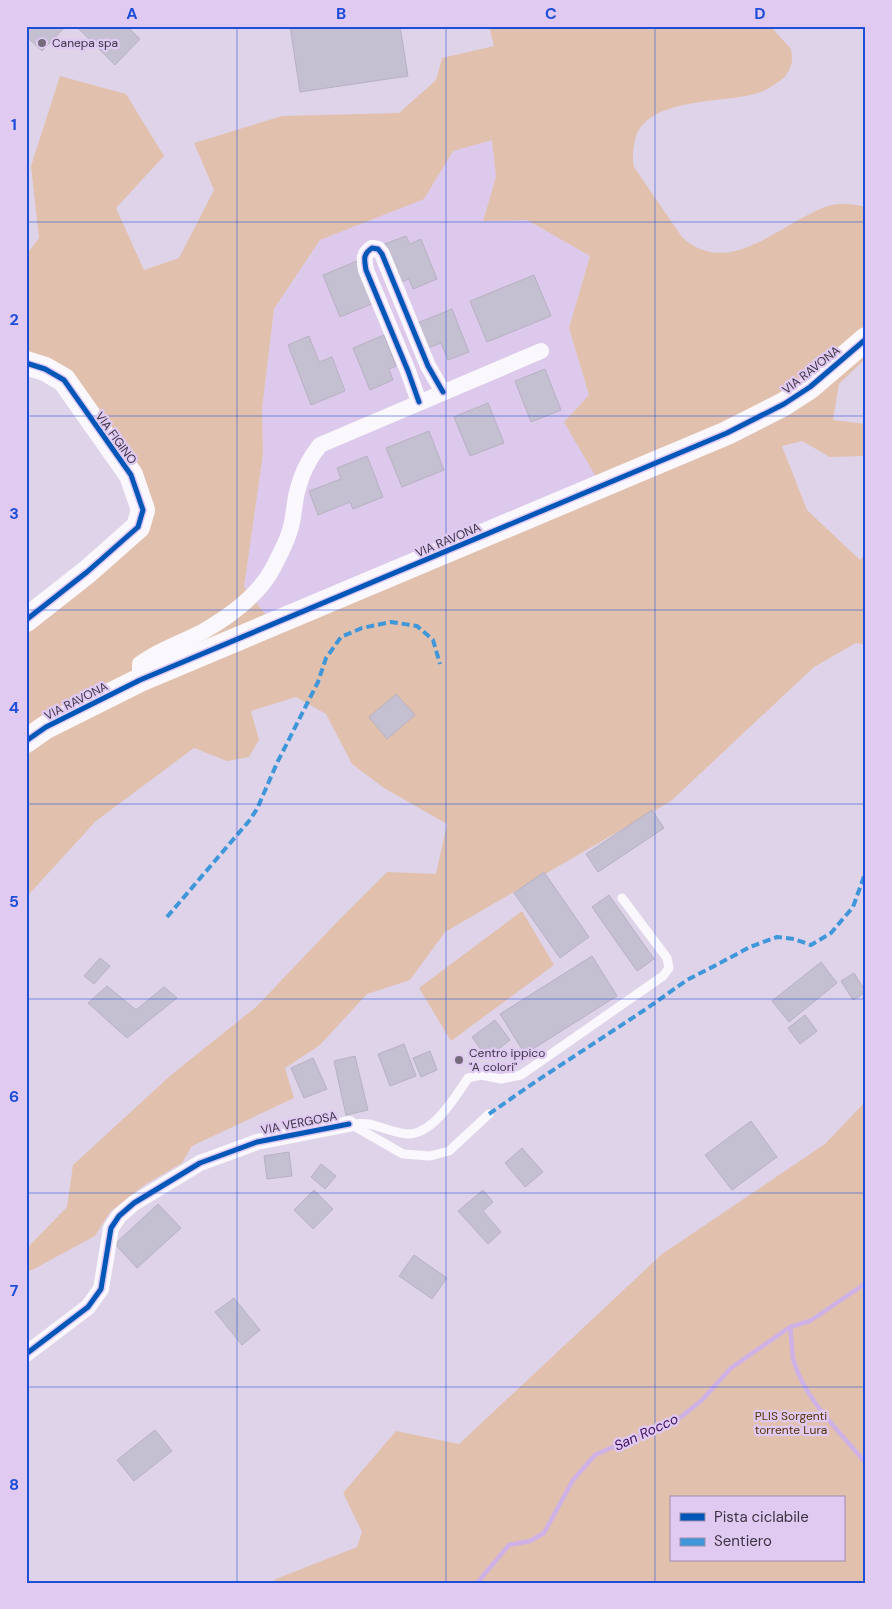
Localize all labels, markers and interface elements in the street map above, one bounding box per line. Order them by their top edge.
text: A [126,3,138,24]
text: B [336,3,346,24]
text: C [545,3,557,24]
text: D [754,3,766,24]
place label: Canepa spa [52,35,118,51]
marker: Canepa spa [36,37,48,49]
text: 1 [11,114,17,135]
text: 2 [9,309,19,330]
street label: VIA RAVONA [779,342,843,398]
street label: VIA FIGINO [92,409,140,467]
text: 3 [9,503,19,524]
street label: VIA RAVONA [413,519,483,561]
street label: VIA RAVONA [42,678,110,724]
text: 4 [9,697,19,718]
text: 5 [9,891,19,912]
place label: Centro ippico "A colori" [469,1045,545,1075]
marker: Centro ippico "A colori" [453,1054,465,1066]
text: 6 [9,1086,19,1107]
street label: VIA VERGOSA [260,1108,338,1138]
text: 7 [10,1280,19,1301]
park label: PLIS Sorgenti torrente Lura [755,1408,827,1438]
water label: San Rocco [611,1409,681,1455]
text: 8 [9,1474,19,1495]
legend [670,1496,844,1562]
text: Pista ciclabile [714,1507,809,1527]
text: Sentiero [714,1531,772,1551]

